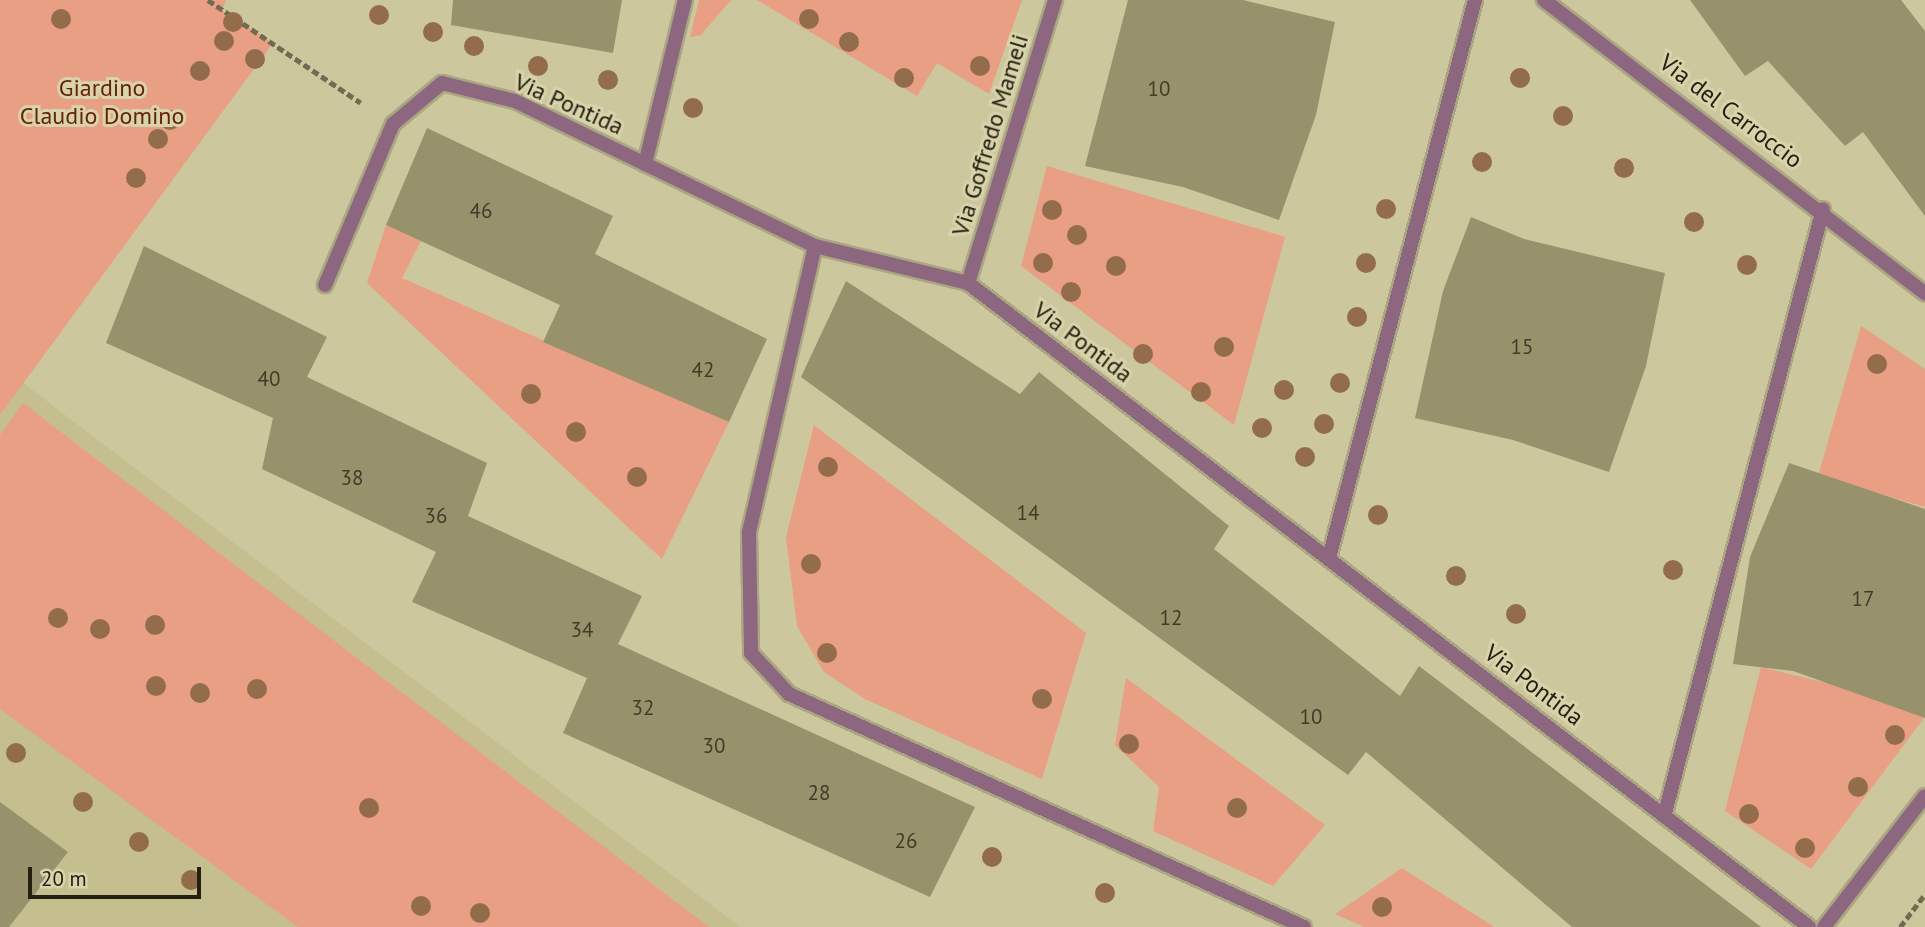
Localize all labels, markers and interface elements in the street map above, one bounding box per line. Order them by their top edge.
street label: Via Goffredo Mameli [946,31,1034,239]
street label: Via del Carroccio [1654,48,1808,174]
street label: Via Pontida [510,67,628,141]
park label: Giardino Claudio Domino [20,74,184,130]
house number: 10 [1148,76,1170,102]
house number: 46 [470,198,492,224]
street label: Via Pontida [1028,296,1138,388]
house number: 15 [1511,334,1533,360]
house number: 42 [692,357,714,383]
house number: 40 [258,366,280,392]
house number: 38 [341,465,363,491]
house number: 14 [1017,500,1039,526]
house number: 36 [425,503,447,529]
house number: 17 [1852,586,1874,612]
house number: 12 [1160,605,1182,631]
house number: 34 [571,617,593,643]
street label: Via Pontida [1479,639,1589,731]
house number: 32 [632,695,654,721]
house number: 10 [1300,704,1322,730]
house number: 30 [703,733,725,759]
house number: 28 [808,780,830,806]
house number: 26 [895,828,917,854]
scale bar [32,853,205,897]
text: 20 m [41,865,87,892]

